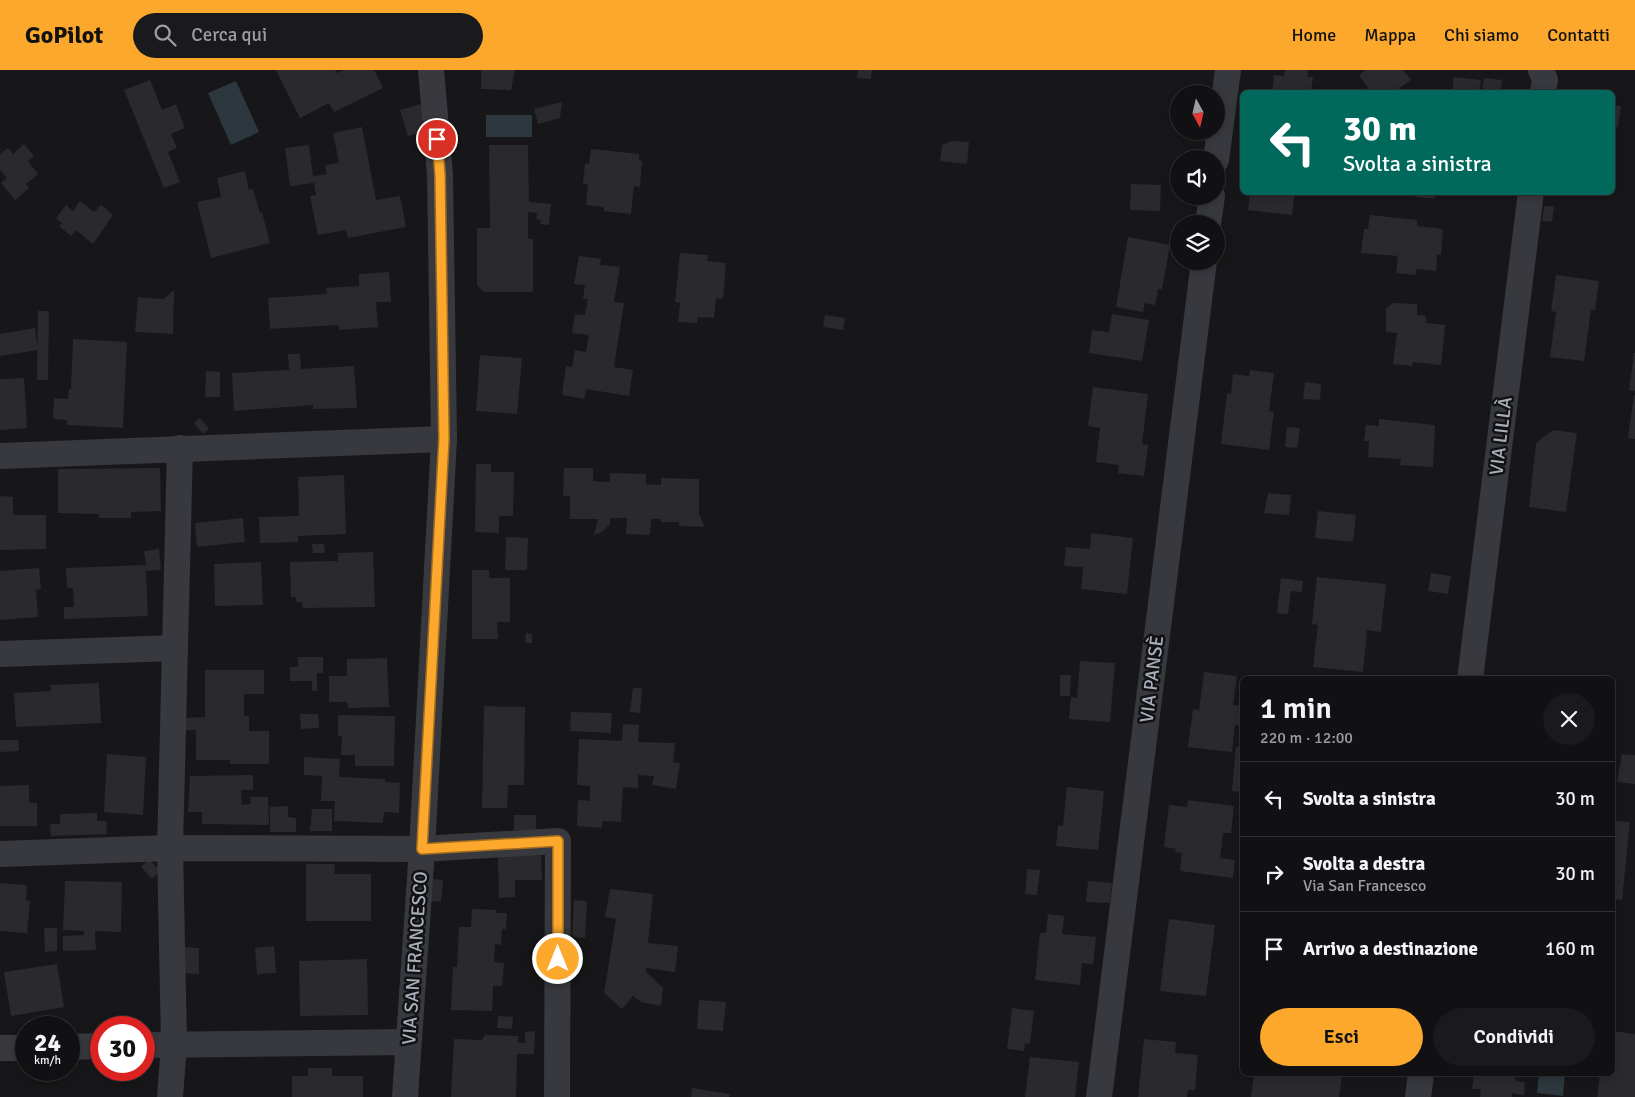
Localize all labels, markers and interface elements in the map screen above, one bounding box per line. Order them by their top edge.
search box [133,13,483,58]
text: GoPilot [25,20,103,50]
icon: search [151,21,179,49]
text: Cerca qui [191,23,267,47]
text: Home [1291,24,1336,46]
text: Mappa [1364,24,1416,46]
text: Chi siamo [1444,24,1519,46]
text: Contatti [1547,24,1610,46]
north arrow [1170,85,1225,140]
map controls [1170,85,1225,270]
text: 30 m [1343,107,1417,150]
icon: left [1260,110,1325,175]
pin [416,118,458,160]
icon: arrive [423,125,451,153]
button: sound [1170,150,1225,205]
text: Svolta a sinistra [1343,150,1492,177]
button: layers [1170,215,1225,270]
street label: VIA LILLÀ [1484,395,1518,477]
street label: VIA PANSÈ [1135,634,1169,724]
text: 1 min [1260,690,1332,727]
button: close [1543,693,1595,745]
text: 220 m · 12:00 [1260,728,1353,748]
icon: left [1260,785,1288,813]
text: Svolta a sinistra [1303,787,1436,811]
text: 30 m [1555,787,1595,811]
text: Svolta a destra [1303,852,1425,876]
icon: right [1260,860,1288,888]
text: 30 m [1555,862,1595,886]
street label: VIA SAN FRANCESCO [397,870,433,1046]
text: Via San Francesco [1303,876,1426,896]
position arrow [531,932,583,984]
icon: arrive [1260,935,1288,963]
text: Arrivo a destinazione [1303,937,1478,961]
text: 160 m [1545,937,1595,961]
button: Esci [1260,1008,1423,1066]
button: Condividi [1433,1008,1595,1066]
speed limit sign: 30 [90,1016,155,1081]
text: 24 [34,1027,61,1058]
text: km/h [34,1053,61,1068]

